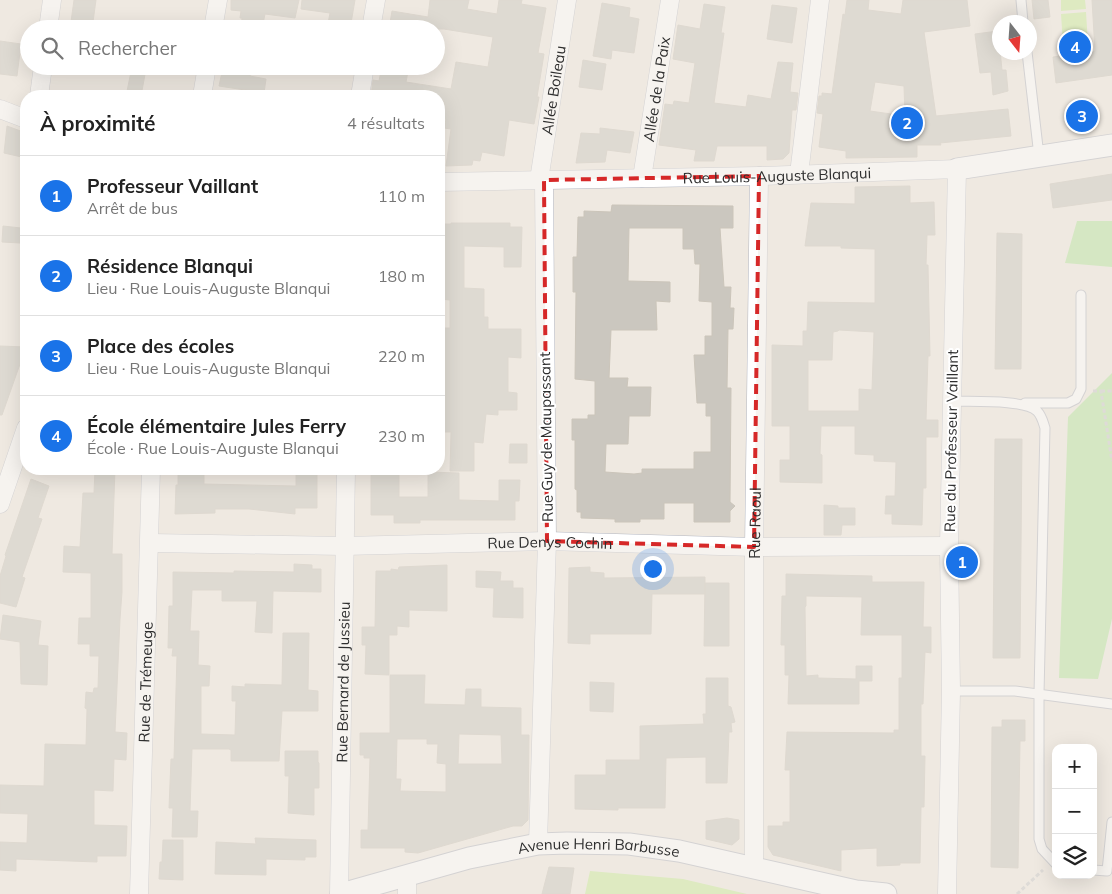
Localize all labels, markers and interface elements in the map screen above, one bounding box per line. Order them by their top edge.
north arrow [992,15,1037,60]
search box [20,20,445,75]
pin: 4 [1059,28,1091,66]
icon: search [38,34,66,62]
street label: Allée de la Paix [638,35,674,143]
text: Rechercher [78,36,177,60]
street label: Allée Boileau [537,44,569,136]
pin: 3 [1066,97,1098,135]
pin: 2 [891,104,923,142]
text: À proximité [40,110,156,136]
text: 4 résultats [347,113,425,133]
street label: Rue Louis-Auguste Blanqui [683,163,871,187]
text: Professeur Vaillant [87,174,258,198]
text: 1 [51,186,61,206]
text: 110 m [378,186,425,206]
text: Arrêt de bus [87,198,178,218]
text: Résidence Blanqui [87,254,253,278]
text: 2 [51,266,61,286]
text: 180 m [378,266,425,286]
text: Lieu · Rue Louis-Auguste Blanqui [87,278,330,298]
text: Place des écoles [87,334,234,358]
text: 3 [51,346,61,366]
text: 220 m [378,346,425,366]
street label: Rue du Professeur Vaillant [940,350,962,532]
street label: Rue Guy de Maupassant [535,352,557,522]
text: Lieu · Rue Louis-Auguste Blanqui [87,358,330,378]
text: École élémentaire Jules Ferry [87,414,346,438]
text: 4 [51,426,61,446]
text: 230 m [378,426,425,446]
text: École · Rue Louis-Auguste Blanqui [87,438,339,458]
street label: Rue Raoul [744,487,764,559]
street label: Rue Denys Cochin [487,531,613,552]
pin: 1 [946,543,978,581]
your location [640,556,666,582]
street label: Rue Bernard de Jussieu [332,601,353,763]
street label: Rue de Trémeuge [134,621,156,743]
map controls [1052,744,1097,879]
button: + [1052,744,1097,789]
button: − [1052,789,1097,834]
street label: Avenue Henri Barbusse [516,833,681,860]
button: layers [1052,834,1097,879]

